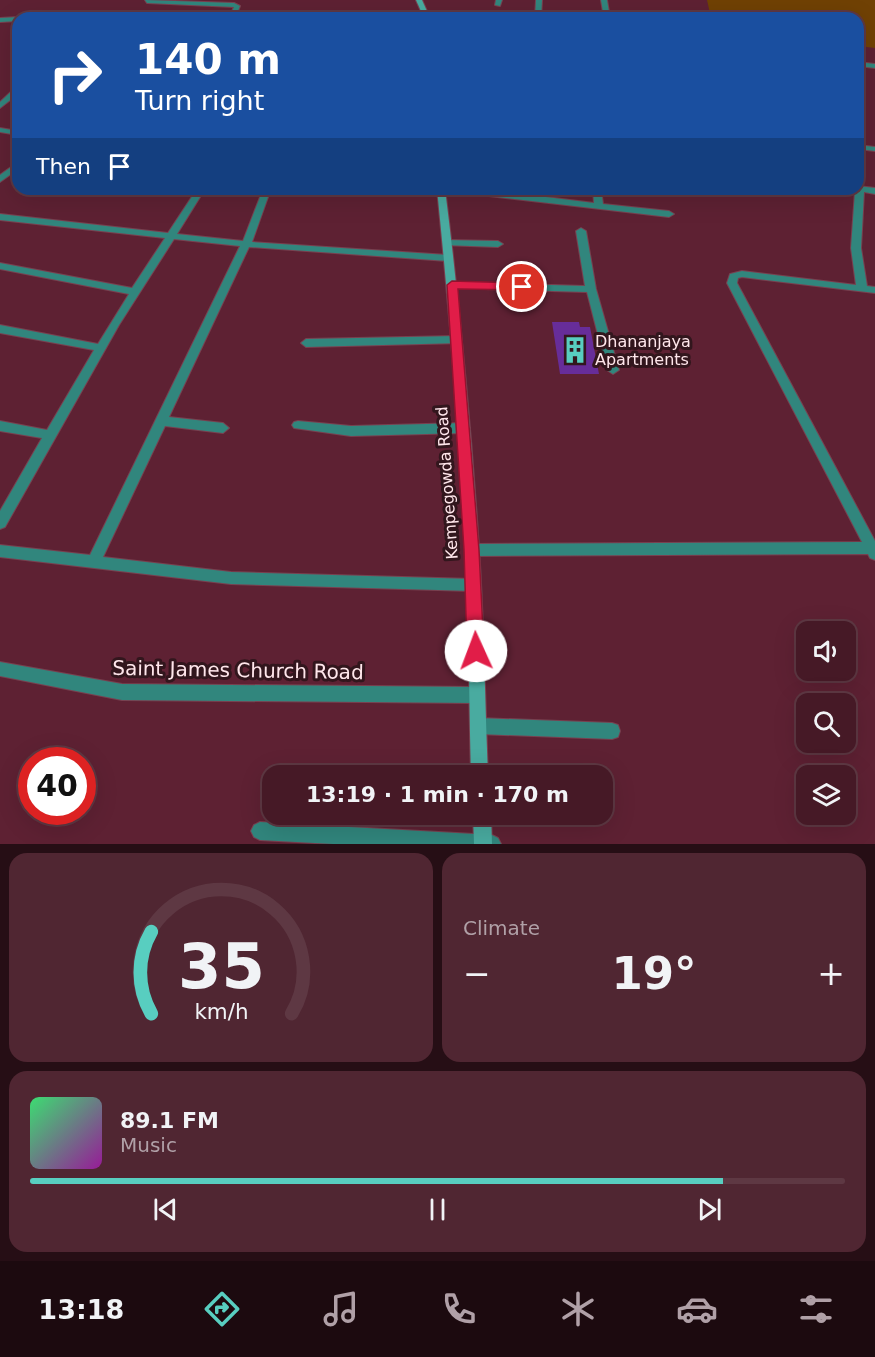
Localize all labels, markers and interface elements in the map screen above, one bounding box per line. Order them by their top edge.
text: 140 m [135,35,281,84]
icon: right [36,36,114,114]
text: Turn right [135,85,264,116]
icon: arrive [103,150,136,183]
text: Then [36,154,91,179]
pin [496,261,547,312]
icon: arrive [505,270,538,303]
place label: Dhananjaya Apartments [595,332,691,369]
building icon: Dhananjaya Apartments [560,335,590,365]
street label: Kempegowda Road [432,406,462,560]
position arrow [444,619,508,683]
map controls [796,621,856,825]
button: sound [796,621,856,681]
street label: Saint James Church Road [112,656,364,684]
button: search [796,693,856,753]
speed limit sign: 40 [18,747,96,825]
button: layers [796,765,856,825]
text: 13:19 · 1 min · 170 m [306,782,569,807]
text: Climate [463,916,540,940]
text: 35 [178,930,264,1003]
text: 19° [611,947,697,1000]
text: − [463,954,491,993]
text: + [817,954,845,993]
text: km/h [194,1000,248,1025]
text: 89.1 FM [120,1108,219,1133]
text: Music [120,1133,177,1157]
icon: previous [149,1193,182,1226]
icon: pause [421,1193,454,1226]
icon: next [693,1193,726,1226]
icon: directions [201,1288,243,1330]
icon: music [320,1288,362,1330]
icon: phone [438,1288,480,1330]
icon: climate [557,1288,599,1330]
icon: car [676,1288,718,1330]
icon: filters [795,1288,837,1330]
text: 13:18 [38,1294,124,1325]

